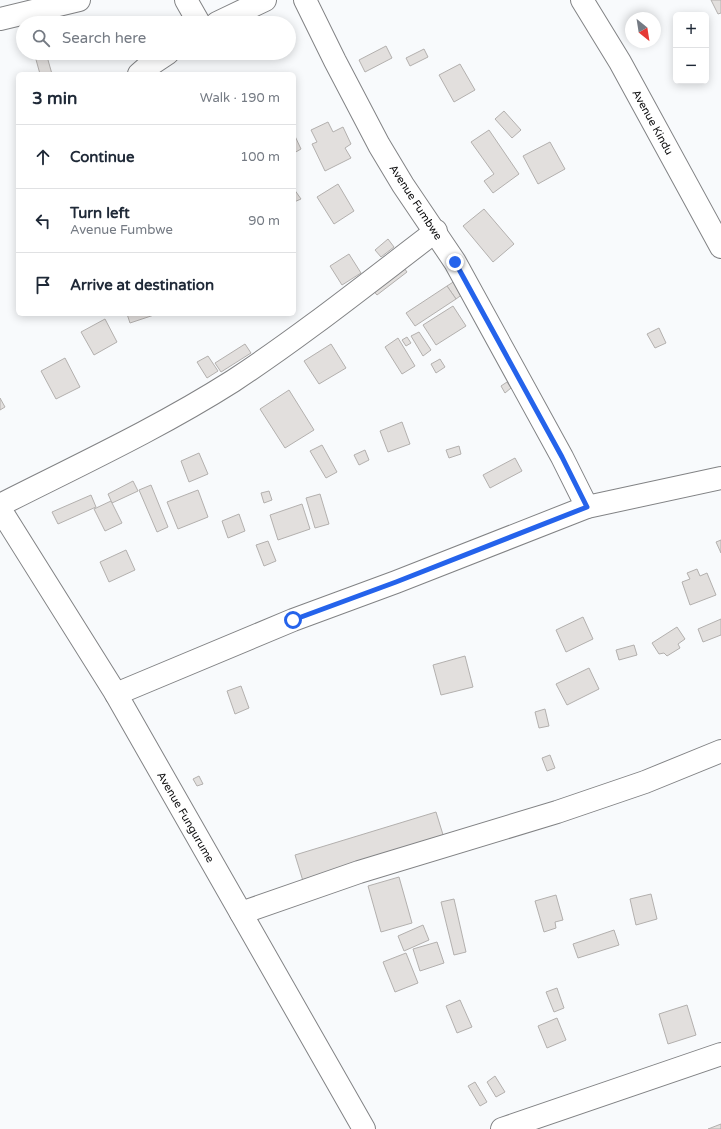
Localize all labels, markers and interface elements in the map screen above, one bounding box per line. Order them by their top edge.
north arrow [625,12,661,48]
map controls [673,12,709,84]
button: + [673,12,709,48]
search box [16,16,296,60]
icon: search [30,27,52,49]
text: Search here [62,29,146,47]
button: − [673,48,709,84]
street label: Avenue Kindu [629,87,676,157]
text: 3 min [32,88,77,109]
text: Walk · 190 m [200,90,280,106]
icon: ahead [32,146,54,168]
text: Continue [70,148,134,166]
text: 100 m [240,149,280,165]
street label: Avenue Fumbwe [386,162,445,242]
text: Turn left [70,204,130,222]
icon: left [32,210,54,232]
text: 90 m [248,213,280,229]
text: Avenue Fumbwe [70,222,173,238]
route end [446,253,464,271]
icon: arrive [32,274,54,296]
text: Arrive at destination [70,276,214,294]
route start [284,611,302,629]
street label: Avenue Fungurume [154,769,217,865]

